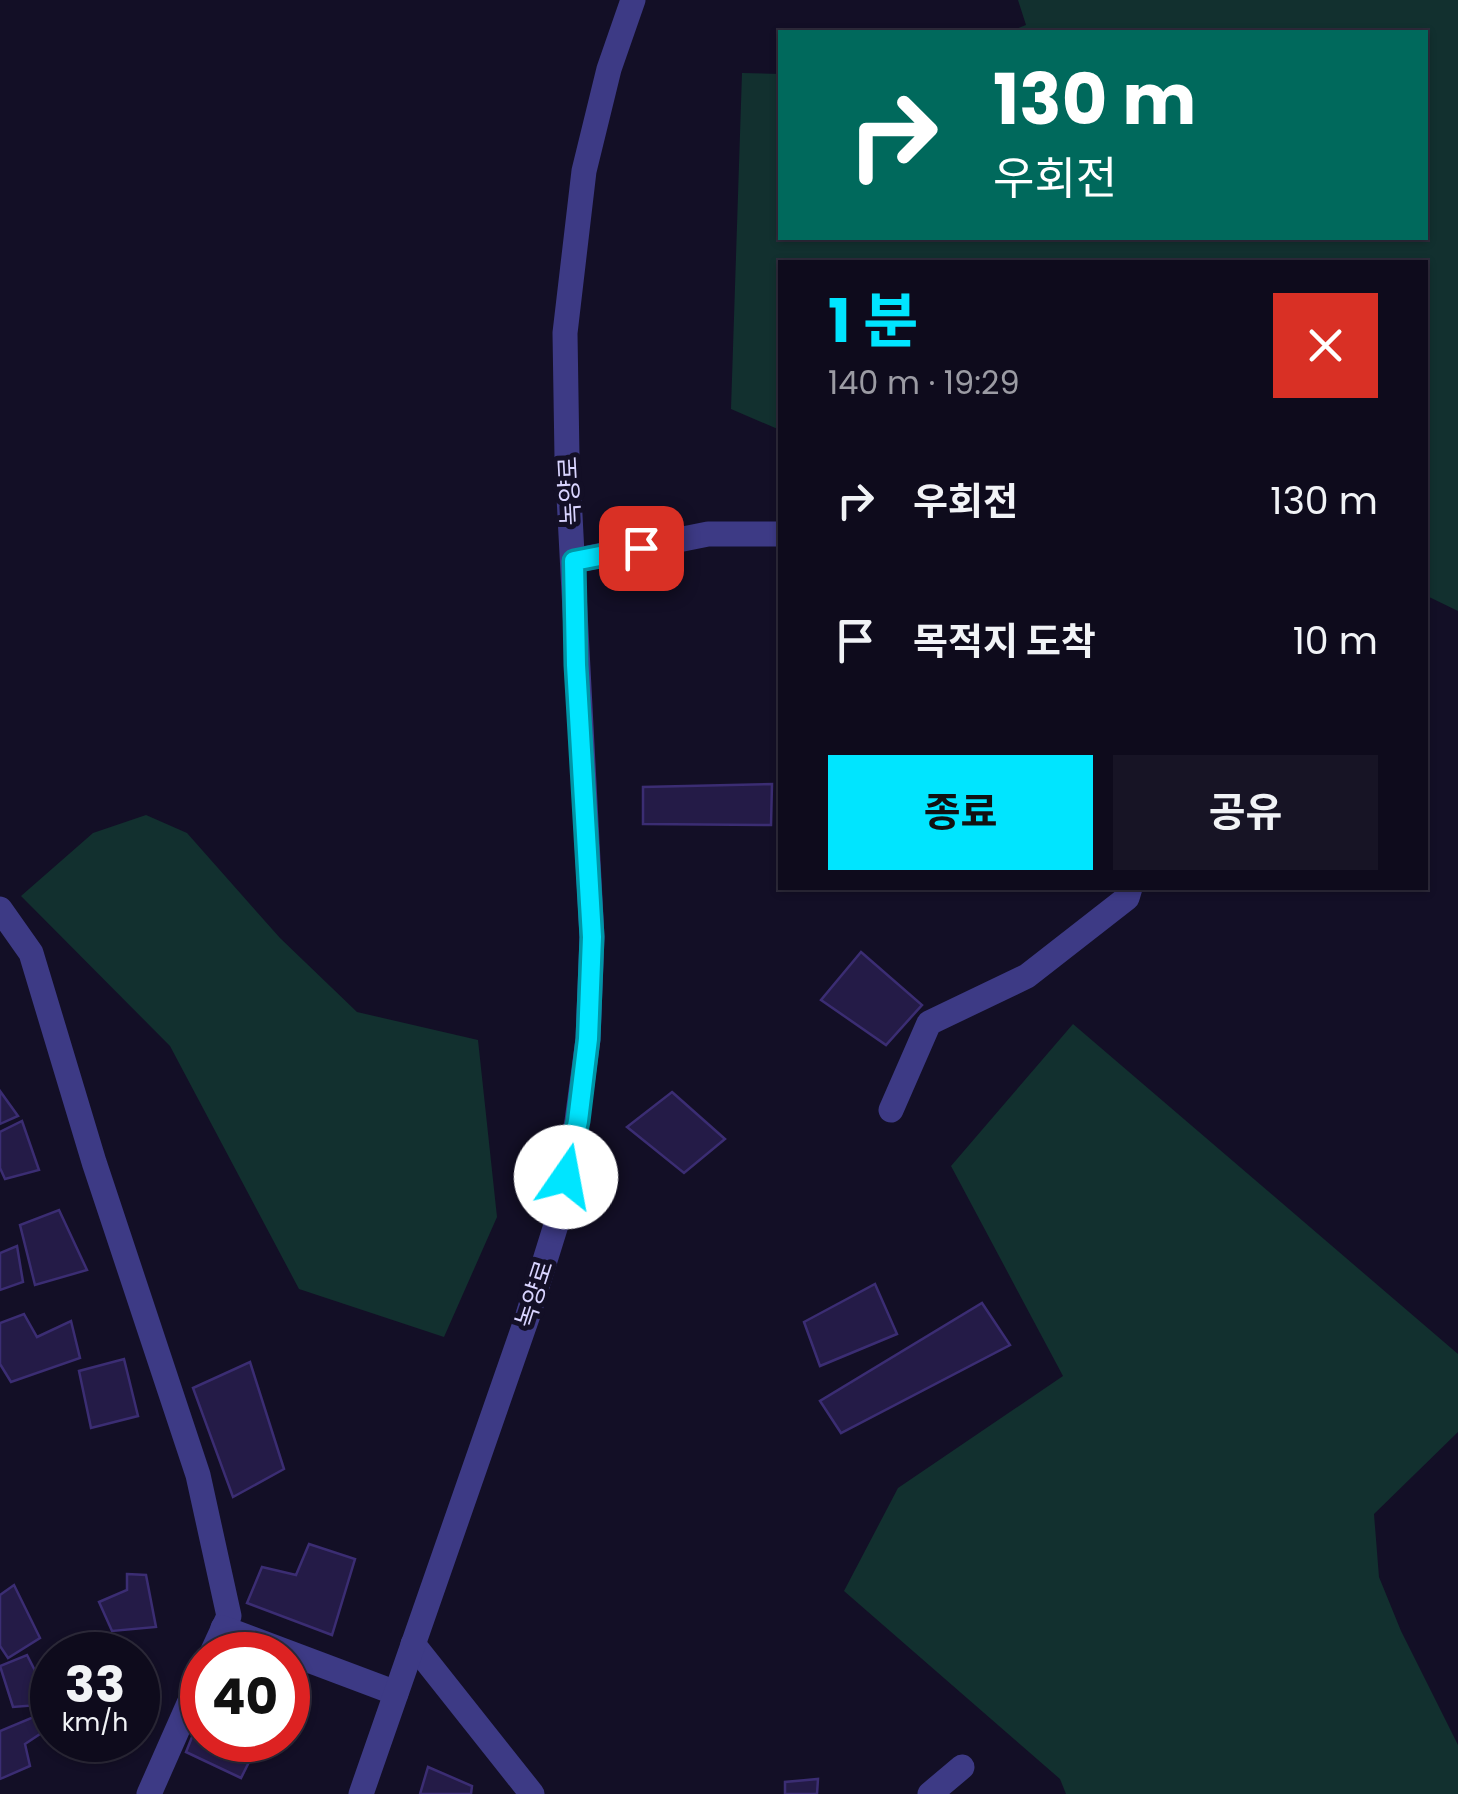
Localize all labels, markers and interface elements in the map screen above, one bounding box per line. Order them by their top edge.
text: 130 m [993,50,1196,149]
icon: right [828,70,958,200]
text: 우회전 [993,147,1117,210]
text: 1 분 [828,279,918,363]
button: close [1273,293,1378,398]
text: 140 m · 19:29 [828,360,1020,405]
street label: 녹양로 [550,456,589,526]
icon: right [828,473,883,528]
text: 130 m [1270,474,1378,527]
text: 우회전 [913,475,1018,528]
pin [599,506,684,591]
icon: arrive [614,521,669,576]
icon: arrive [828,613,883,668]
text: 10 m [1293,614,1378,667]
text: 목적지 도착 [913,615,1096,668]
button: 종료 [828,755,1093,870]
button: 공유 [1113,755,1378,870]
position arrow [514,1125,618,1229]
street label: 녹양로 [507,1256,562,1332]
speed limit sign: 40 [180,1632,310,1762]
text: 33 [65,1649,125,1720]
text: km/h [62,1705,128,1740]

